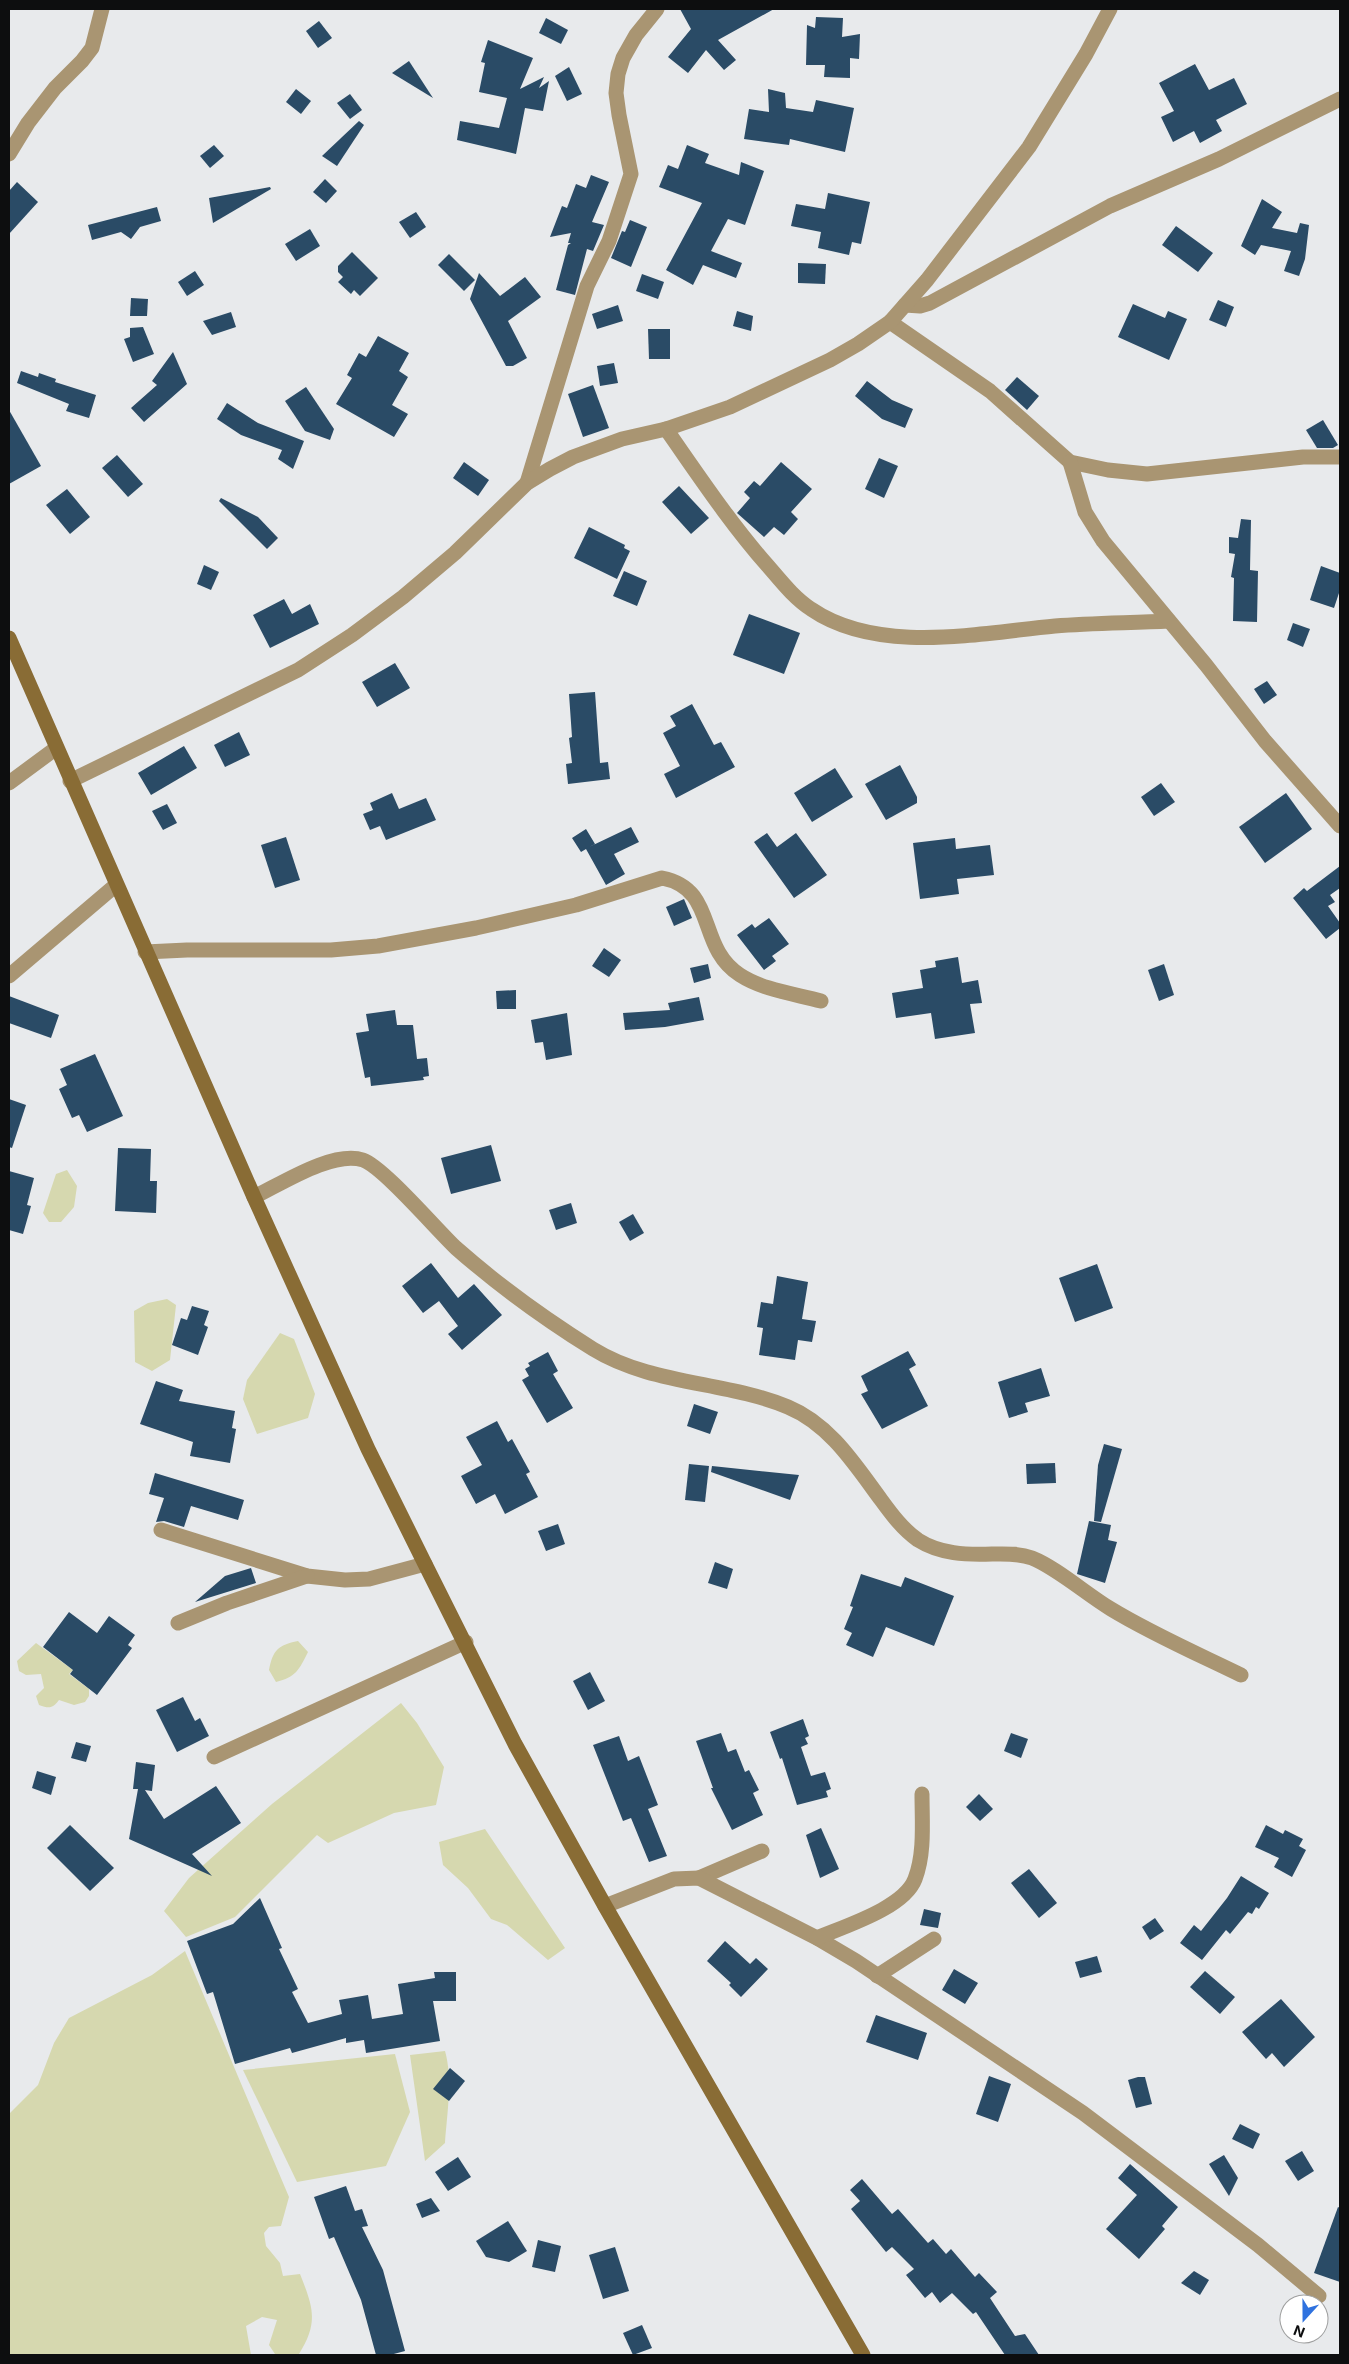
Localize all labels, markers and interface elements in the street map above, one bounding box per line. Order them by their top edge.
north arrow [1279,2294,1329,2344]
text: N [1291,2322,1307,2341]

